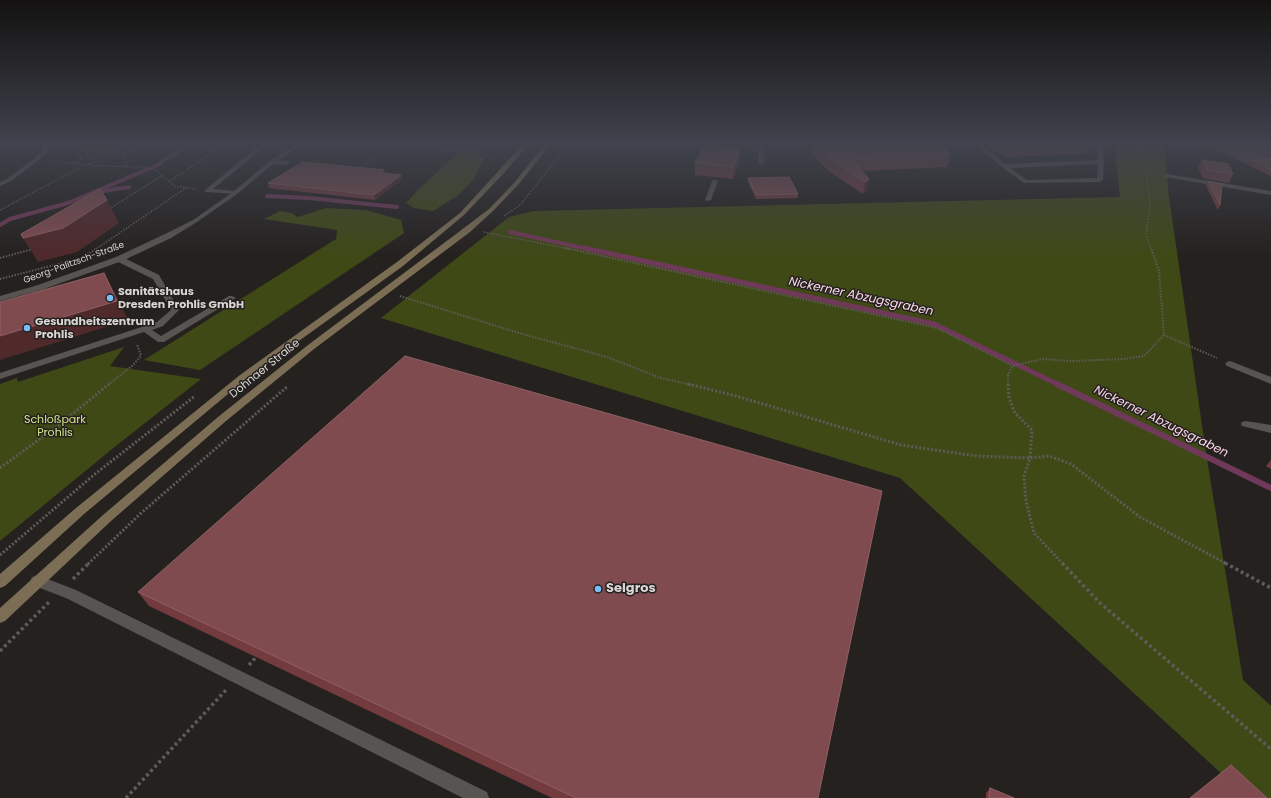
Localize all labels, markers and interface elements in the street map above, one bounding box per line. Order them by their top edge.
street label: Georg-Palitzsch-Straße [22,240,126,286]
water label: Nickerner Abzugsgraben [787,275,935,319]
place label: Sanitätshaus Dresden Prohlis GmbH [118,285,244,311]
marker: Sanitätshaus Dresden Prohlis GmbH [105,293,115,303]
place label: Gesundheitszentrum Prohlis [35,315,155,341]
marker: Gesundheitszentrum Prohlis [22,323,32,333]
street label: Dohnaer Straße [227,337,303,401]
water label: Nickerner Abzugsgraben [1092,383,1230,461]
park label: Schloßpark Prohlis [24,413,86,439]
place label: Selgros [606,581,656,597]
marker: Selgros [593,584,603,594]

